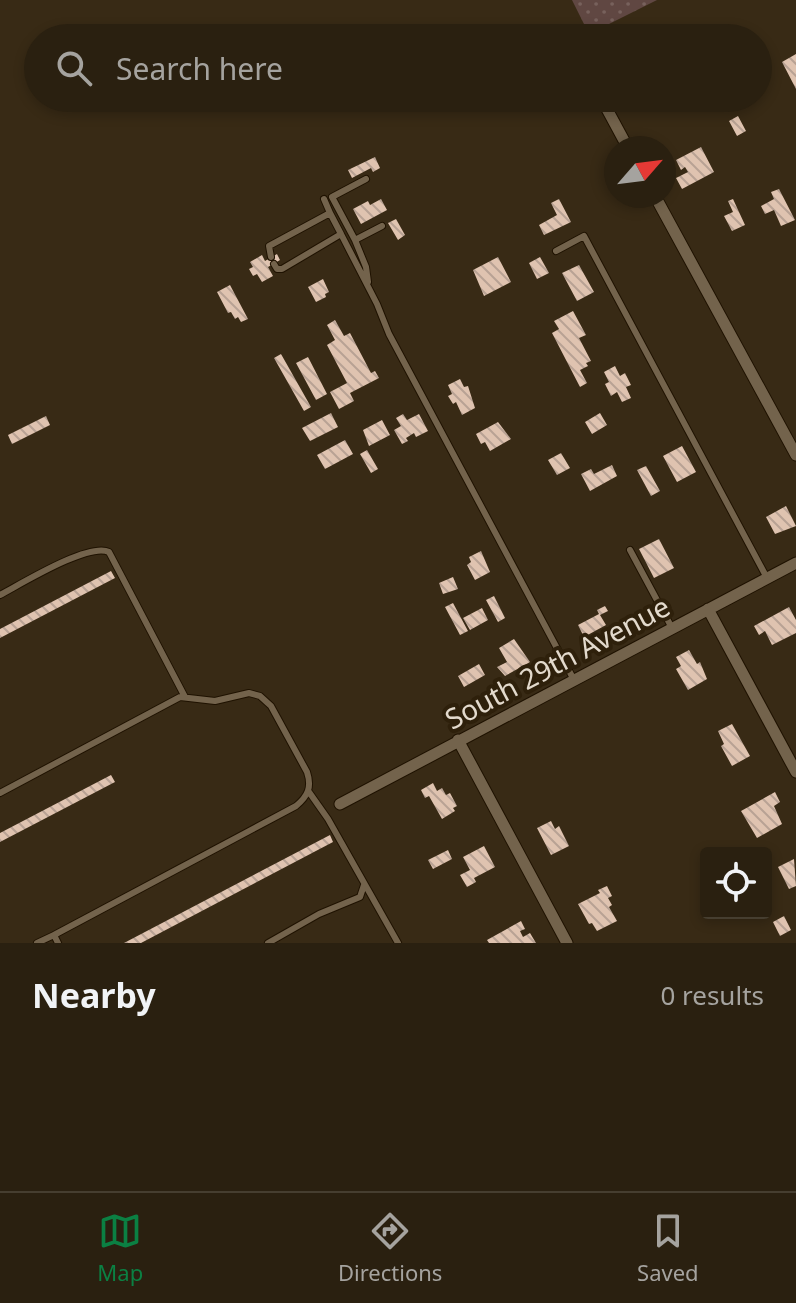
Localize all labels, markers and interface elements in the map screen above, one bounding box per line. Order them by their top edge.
search box [24,24,772,112]
icon: search [52,46,96,90]
text: Search here [116,48,283,89]
north arrow [604,136,676,208]
street label: South 29th Avenue [438,587,676,737]
map controls [700,847,772,919]
button: locate [700,847,772,919]
text: Nearby [32,972,156,1018]
text: 0 results [660,977,764,1013]
tab: Map [97,1209,143,1287]
tab: Directions [338,1209,442,1287]
tab: Saved [637,1209,699,1287]

